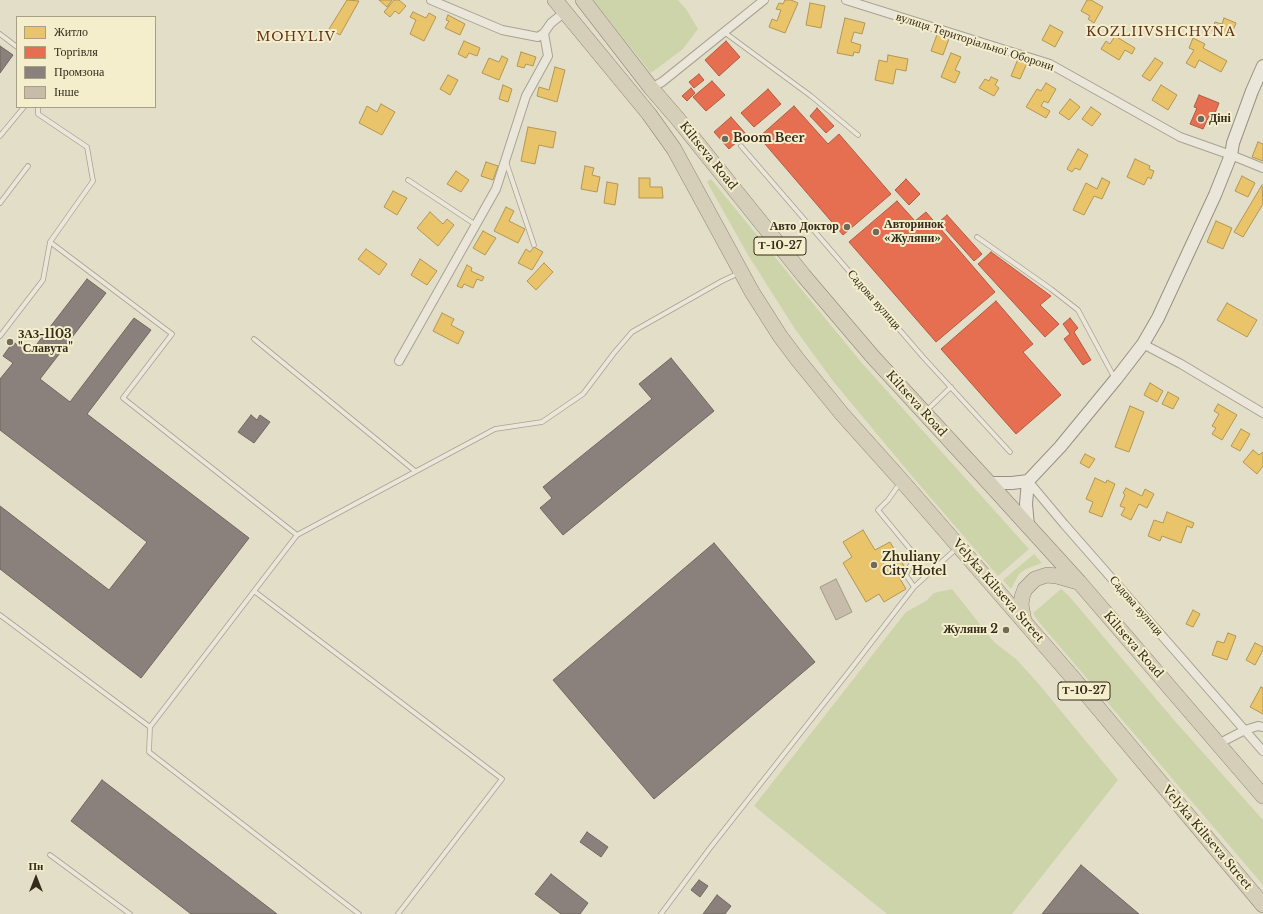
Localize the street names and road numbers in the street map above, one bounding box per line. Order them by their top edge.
street label: вулиця Територіальної Оборони [894,10,1056,74]
street label: Kiltseva Road [676,119,740,193]
road number: Т-10-27 [754,237,806,255]
street label: Садова вулиця [844,267,904,333]
street label: Kiltseva Road [883,368,949,440]
street label: Velyka Kiltseva Street [949,537,1047,645]
street label: Садова вулиця [1106,573,1166,639]
street label: Kiltseva Road [1100,609,1166,681]
road number: Т-10-27 [1058,682,1110,700]
street label: Velyka Kiltseva Street [1159,783,1255,893]

